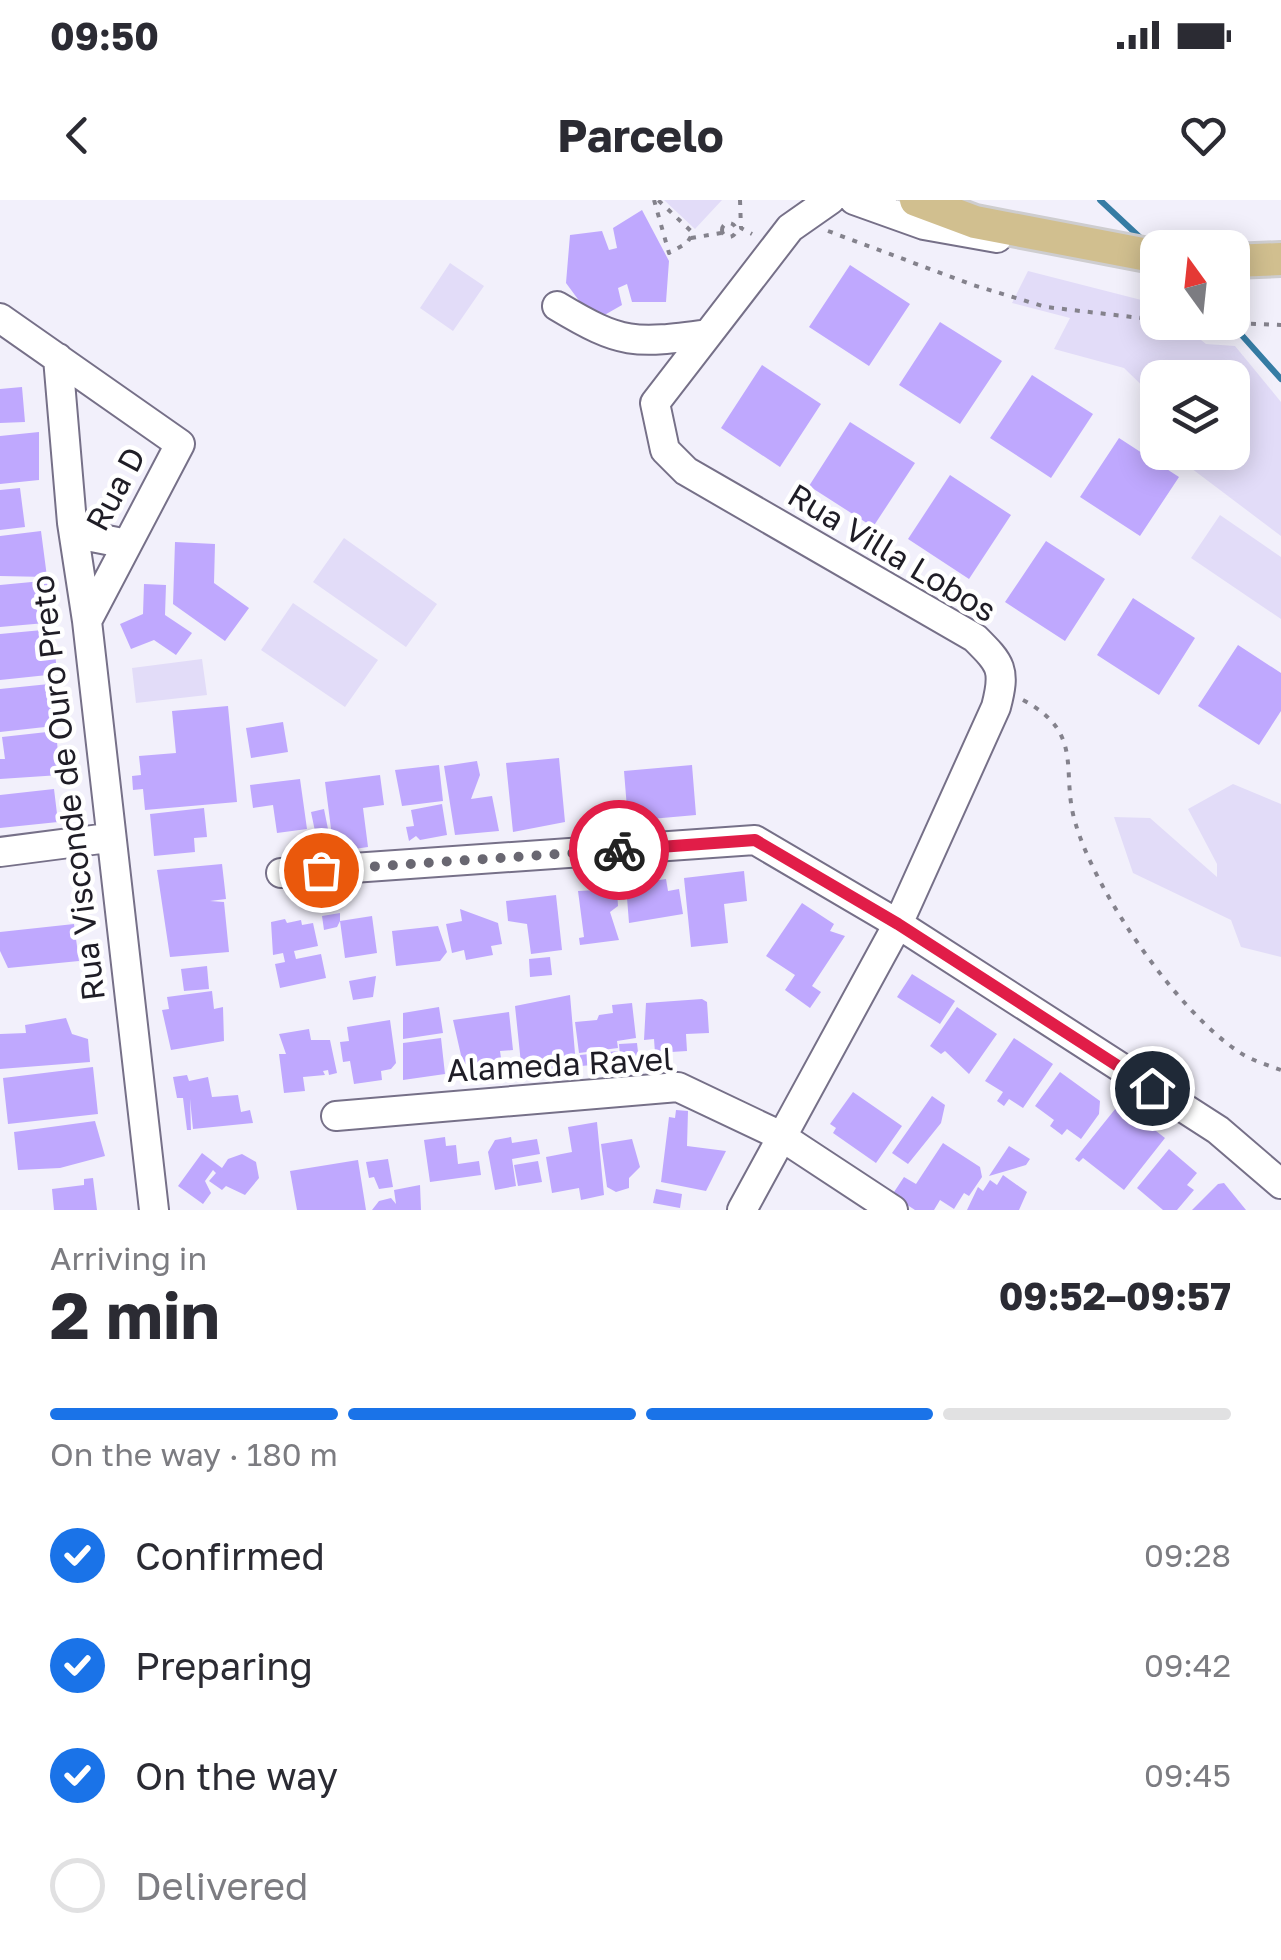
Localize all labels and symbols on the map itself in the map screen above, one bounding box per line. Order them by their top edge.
north arrow [1140,230,1250,340]
street label: Rua D [77,440,153,537]
street label: Rua Villa Lobos [782,475,1003,629]
street label: Rua Visconde de Ouro Preto [22,573,112,1003]
courier [569,800,669,900]
pin [279,828,364,913]
street label: Alameda Ravel [446,1039,674,1089]
pin [1110,1046,1195,1131]

